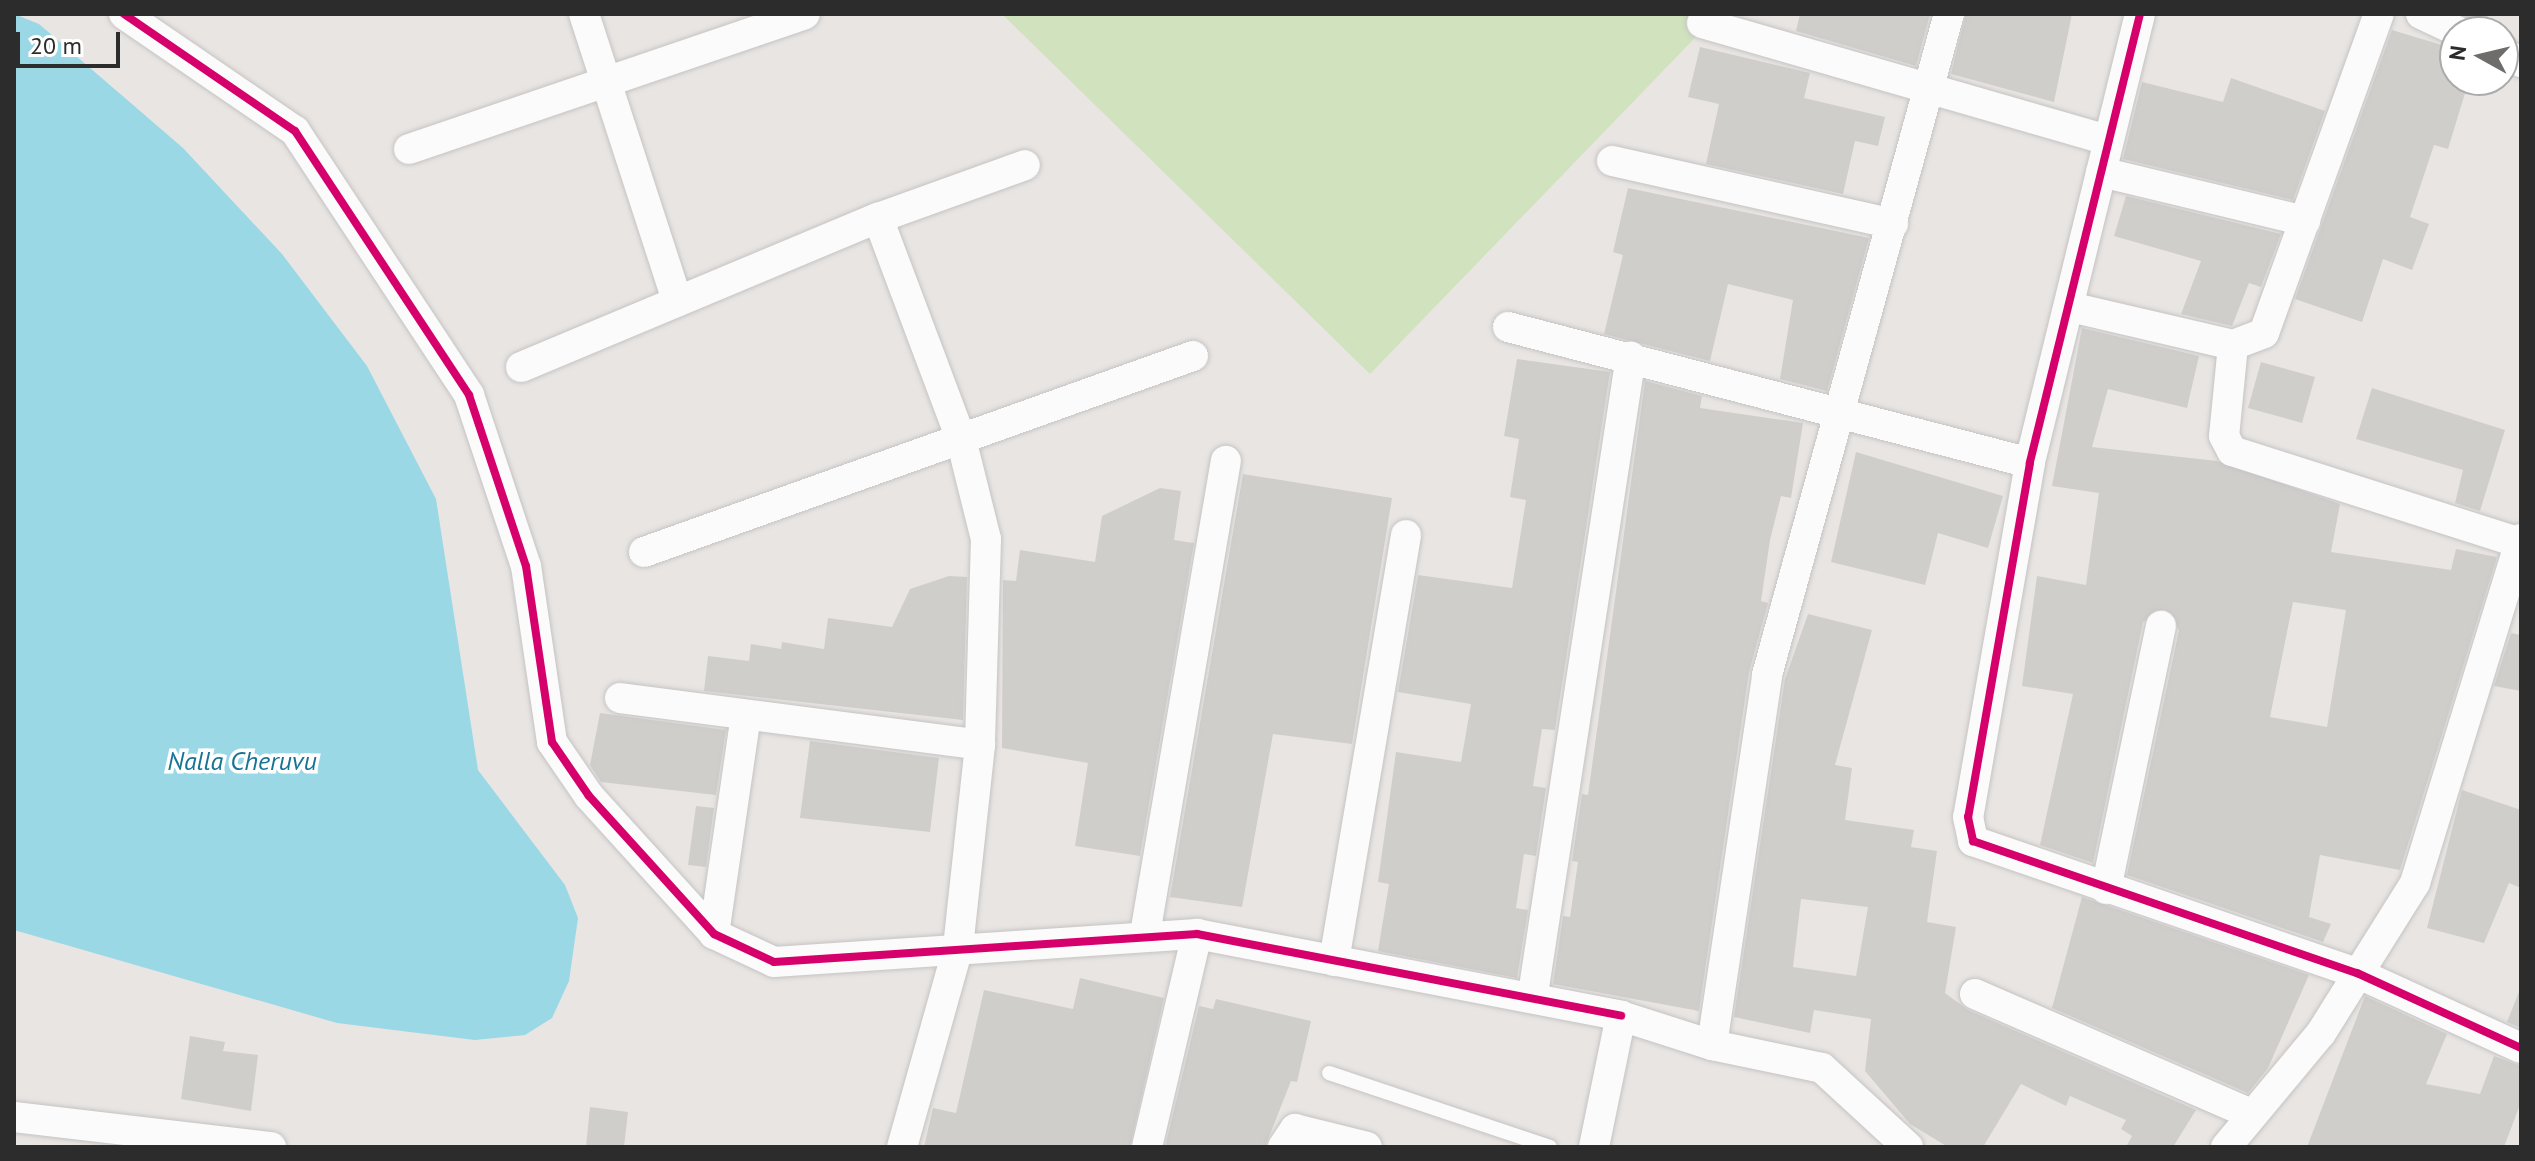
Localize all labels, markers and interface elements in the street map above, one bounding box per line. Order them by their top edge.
scale bar [20,16,124,66]
north arrow [2439,16,2519,96]
text: 20 m [30,30,82,61]
text: N [2442,44,2472,62]
water label: Nalla Cheruvu [167,745,317,777]

